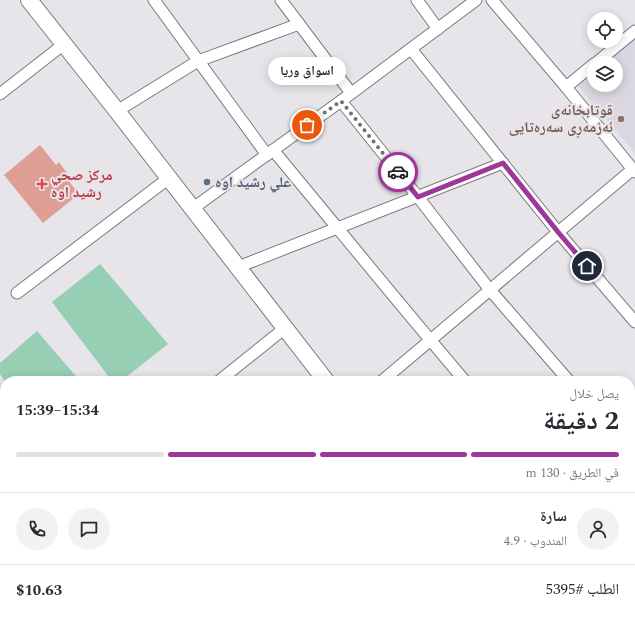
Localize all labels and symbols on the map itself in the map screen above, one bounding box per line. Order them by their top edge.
callout: اسواق وريا [268,57,346,85]
place label: قوتابخانەی ئەزمەڕی سەرەتایی [509,99,613,139]
pin [290,108,324,142]
marker: قوتابخانەی ئەزمەڕی سەرەتایی [616,114,626,124]
courier [378,152,418,192]
place label: مركز صحي رشيد اوه [51,164,112,204]
place label: علي رشيد اوه [215,171,291,194]
marker: علي رشيد اوه [202,177,212,187]
marker: مركز صحي رشيد اوه [36,178,48,190]
pin [570,249,604,283]

